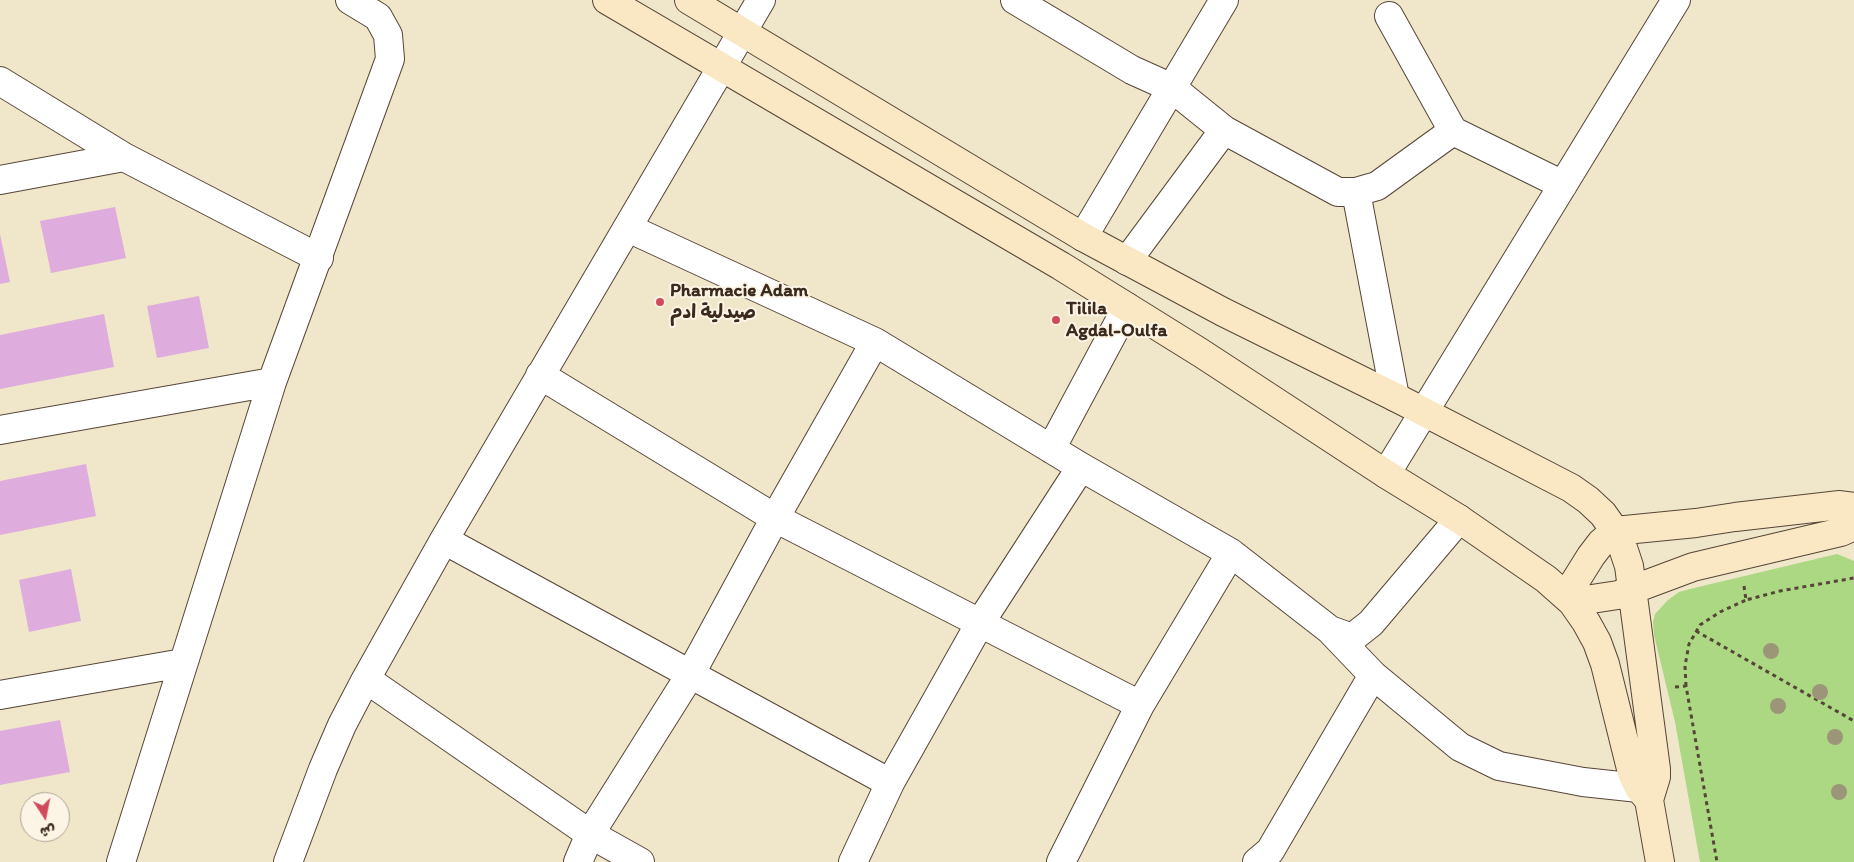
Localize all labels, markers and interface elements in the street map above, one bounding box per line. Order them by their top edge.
place label: Pharmacie Adam صيدلية ادم [670,280,808,324]
marker: Pharmacie Adam صيدلية ادم [654,296,666,308]
place label: Tilila Agdal-Oulfa [1066,298,1167,342]
marker: Tilila Agdal-Oulfa [1050,314,1062,326]
north arrow [20,792,70,842]
text: ش [39,821,57,841]

